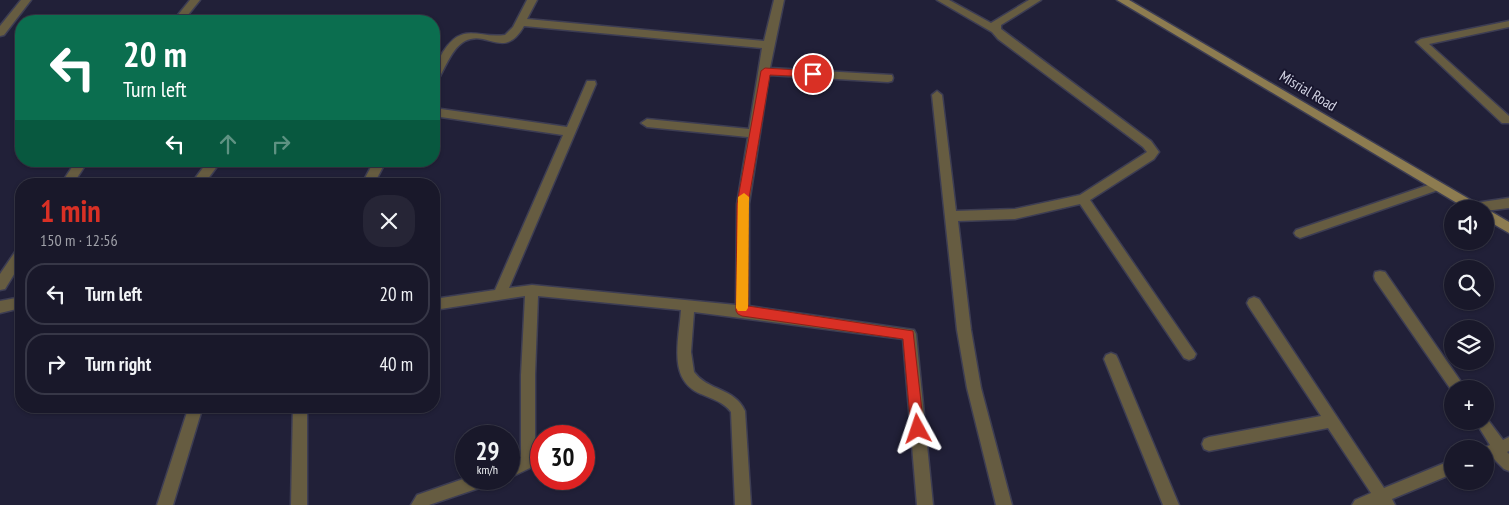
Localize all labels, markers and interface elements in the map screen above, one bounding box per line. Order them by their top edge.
text: 20 m [123,31,187,77]
icon: left [40,35,105,100]
pin [792,53,834,95]
icon: arrive [799,60,827,88]
street label: Misrial Road [1276,66,1340,115]
text: Turn left [123,75,187,103]
icon: left [161,130,189,158]
icon: ahead [214,130,242,158]
icon: right [267,130,295,158]
text: 1 min [40,191,101,230]
button: close [363,195,415,247]
map controls [1444,200,1494,490]
button: sound [1444,200,1494,250]
text: 150 m · 12:56 [40,230,118,250]
button: search [1444,260,1494,310]
icon: left [42,280,70,308]
text: Turn left [85,282,142,306]
text: 20 m [380,282,413,306]
button: layers [1444,320,1494,370]
icon: right [42,350,70,378]
text: Turn right [85,352,151,376]
text: 40 m [380,352,413,376]
button: + [1444,380,1494,430]
position arrow [891,402,943,454]
speed limit sign: 30 [530,425,595,490]
text: 29 [476,435,499,467]
button: − [1444,440,1494,490]
text: km/h [477,462,498,477]

